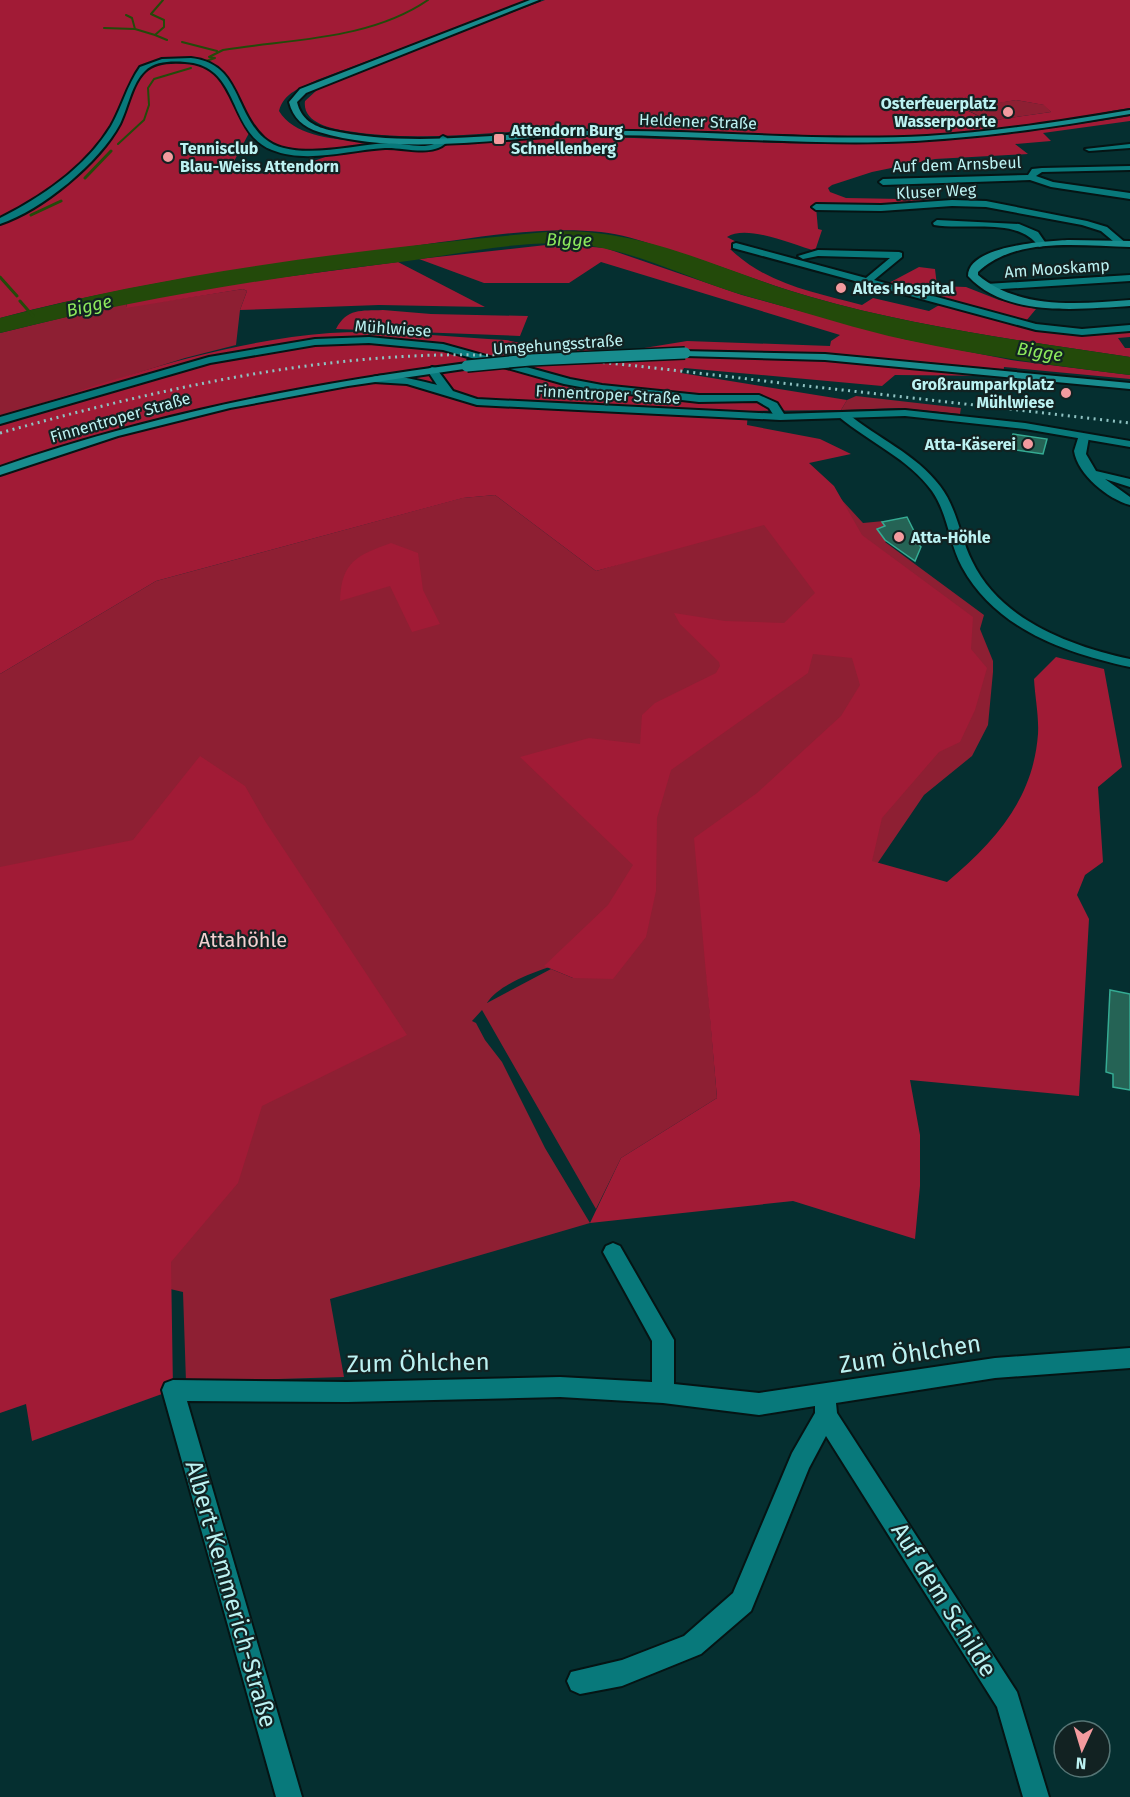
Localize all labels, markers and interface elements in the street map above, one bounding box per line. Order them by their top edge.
place label: Osterfeuerplatz Wasserpoorte [881,94,997,131]
marker: Osterfeuerplatz Wasserpoorte [1001,105,1015,119]
street label: Heldener Straße [639,110,757,133]
place label: Attendorn Burg Schnellenberg [510,121,623,158]
marker: Attendorn Burg Schnellenberg [492,132,506,146]
place label: Tennisclub Blau-Weiss Attendorn [180,139,339,176]
marker: Tennisclub Blau-Weiss Attendorn [161,150,175,164]
street label: Auf dem Arnsbeul [892,153,1022,176]
street label: Kluser Weg [896,180,977,203]
water label: Bigge [546,229,592,251]
street label: Am Mooskamp [1004,255,1110,282]
place label: Altes Hospital [852,279,955,298]
marker: Altes Hospital [834,281,848,295]
water label: Bigge [64,290,114,322]
street label: Mühlwiese [354,316,432,341]
street label: Umgehungsstraße [492,330,624,359]
water label: Bigge [1016,338,1064,366]
place label: Großraumparkplatz Mühlwiese [911,375,1055,412]
street label: Finnentroper Straße [535,381,681,408]
marker: Großraumparkplatz Mühlwiese [1059,386,1073,400]
street label: Finnentroper Straße [48,388,193,447]
place label: Atta-Käserei [924,435,1016,454]
marker: Atta-Käserei [1021,437,1035,451]
place label: Atta-Höhle [910,528,991,547]
marker: Atta-Höhle [892,530,906,544]
park label: Attahöhle [199,928,287,952]
street label: Zum Öhlchen [837,1329,983,1379]
street label: Zum Öhlchen [346,1348,490,1378]
street label: Albert-Kemmerich-Straße [179,1457,283,1731]
street label: Auf dem Schilde [885,1518,1003,1682]
north arrow [1052,1719,1112,1779]
text: N [1075,1754,1087,1773]

